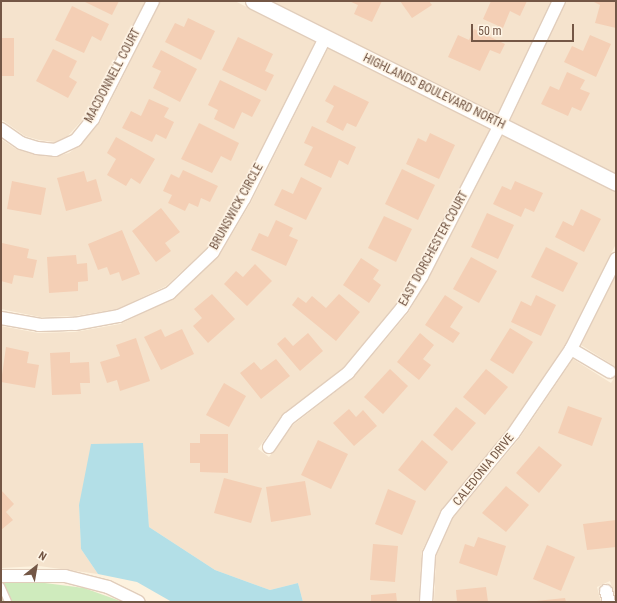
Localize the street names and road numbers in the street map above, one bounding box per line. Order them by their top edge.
street label: MACDONNELL COURT [82,26,144,126]
street label: HIGHLANDS BOULEVARD NORTH [360,51,508,133]
street label: BRUNSWICK CIRCLE [207,161,267,253]
street label: EAST DORCHESTER COURT [396,189,472,309]
street label: CALEDONIA DRIVE [451,431,517,509]

